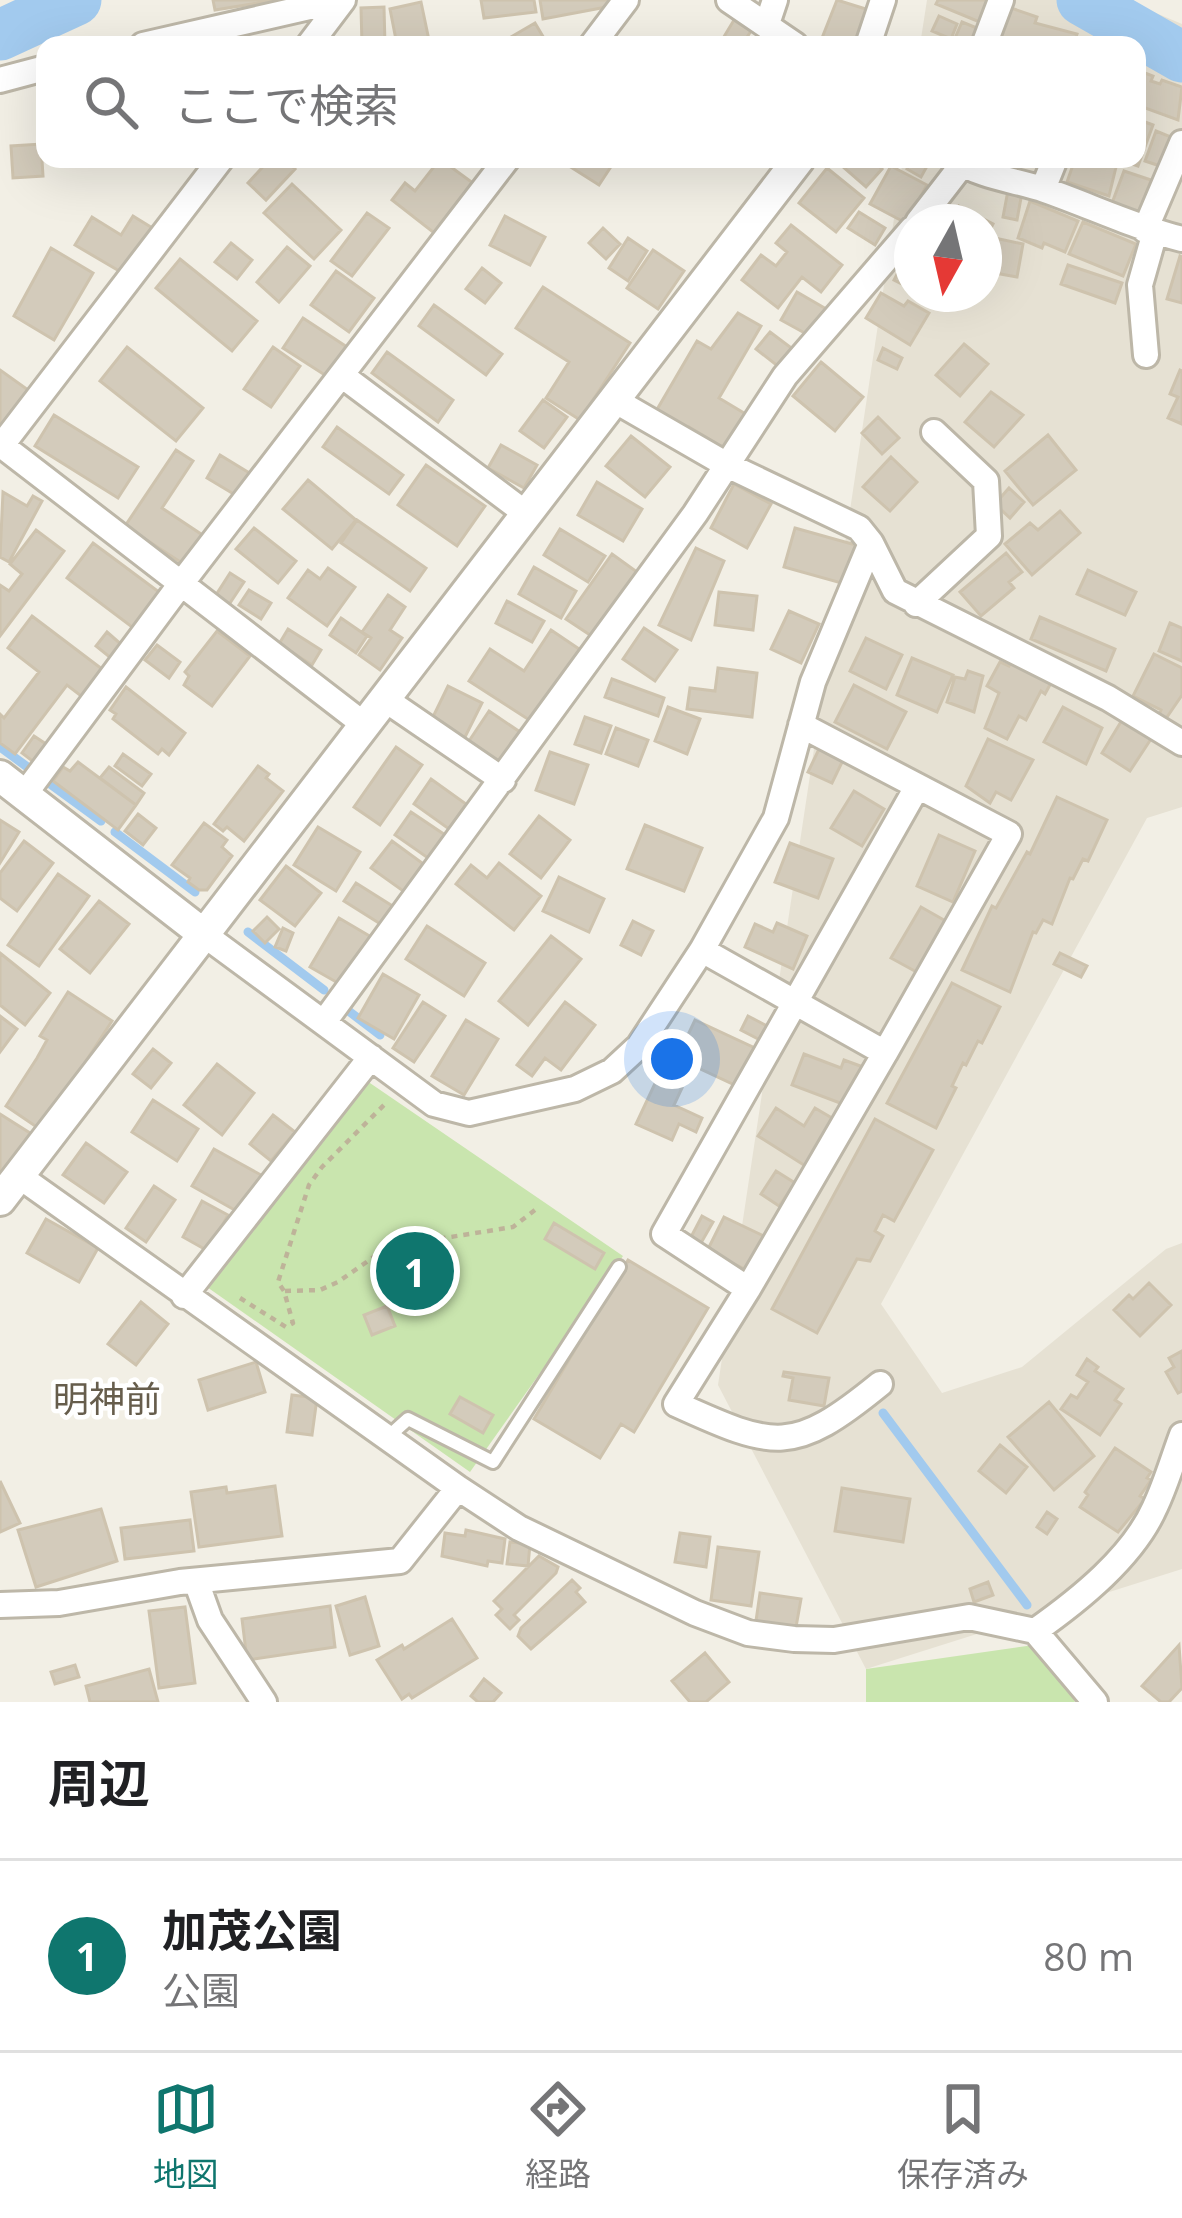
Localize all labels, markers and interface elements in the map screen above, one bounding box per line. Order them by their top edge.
search box [36,36,1146,168]
icon: search [78,69,144,135]
text: ここで検索 [174,74,399,135]
north arrow [894,204,1002,312]
your location [642,1029,702,1089]
pin: 1 [376,1226,454,1316]
district label: 明神前 [53,1374,161,1423]
text: 周辺 [48,1747,150,1817]
text: 加茂公園 [162,1899,342,1960]
text: 1 [76,1929,98,1982]
text: 80 m [1043,1929,1134,1982]
text: 公園 [162,1963,240,2016]
tab: 地図 [153,2076,219,2196]
tab: 経路 [525,2076,591,2196]
tab: 保存済み [897,2076,1029,2196]

